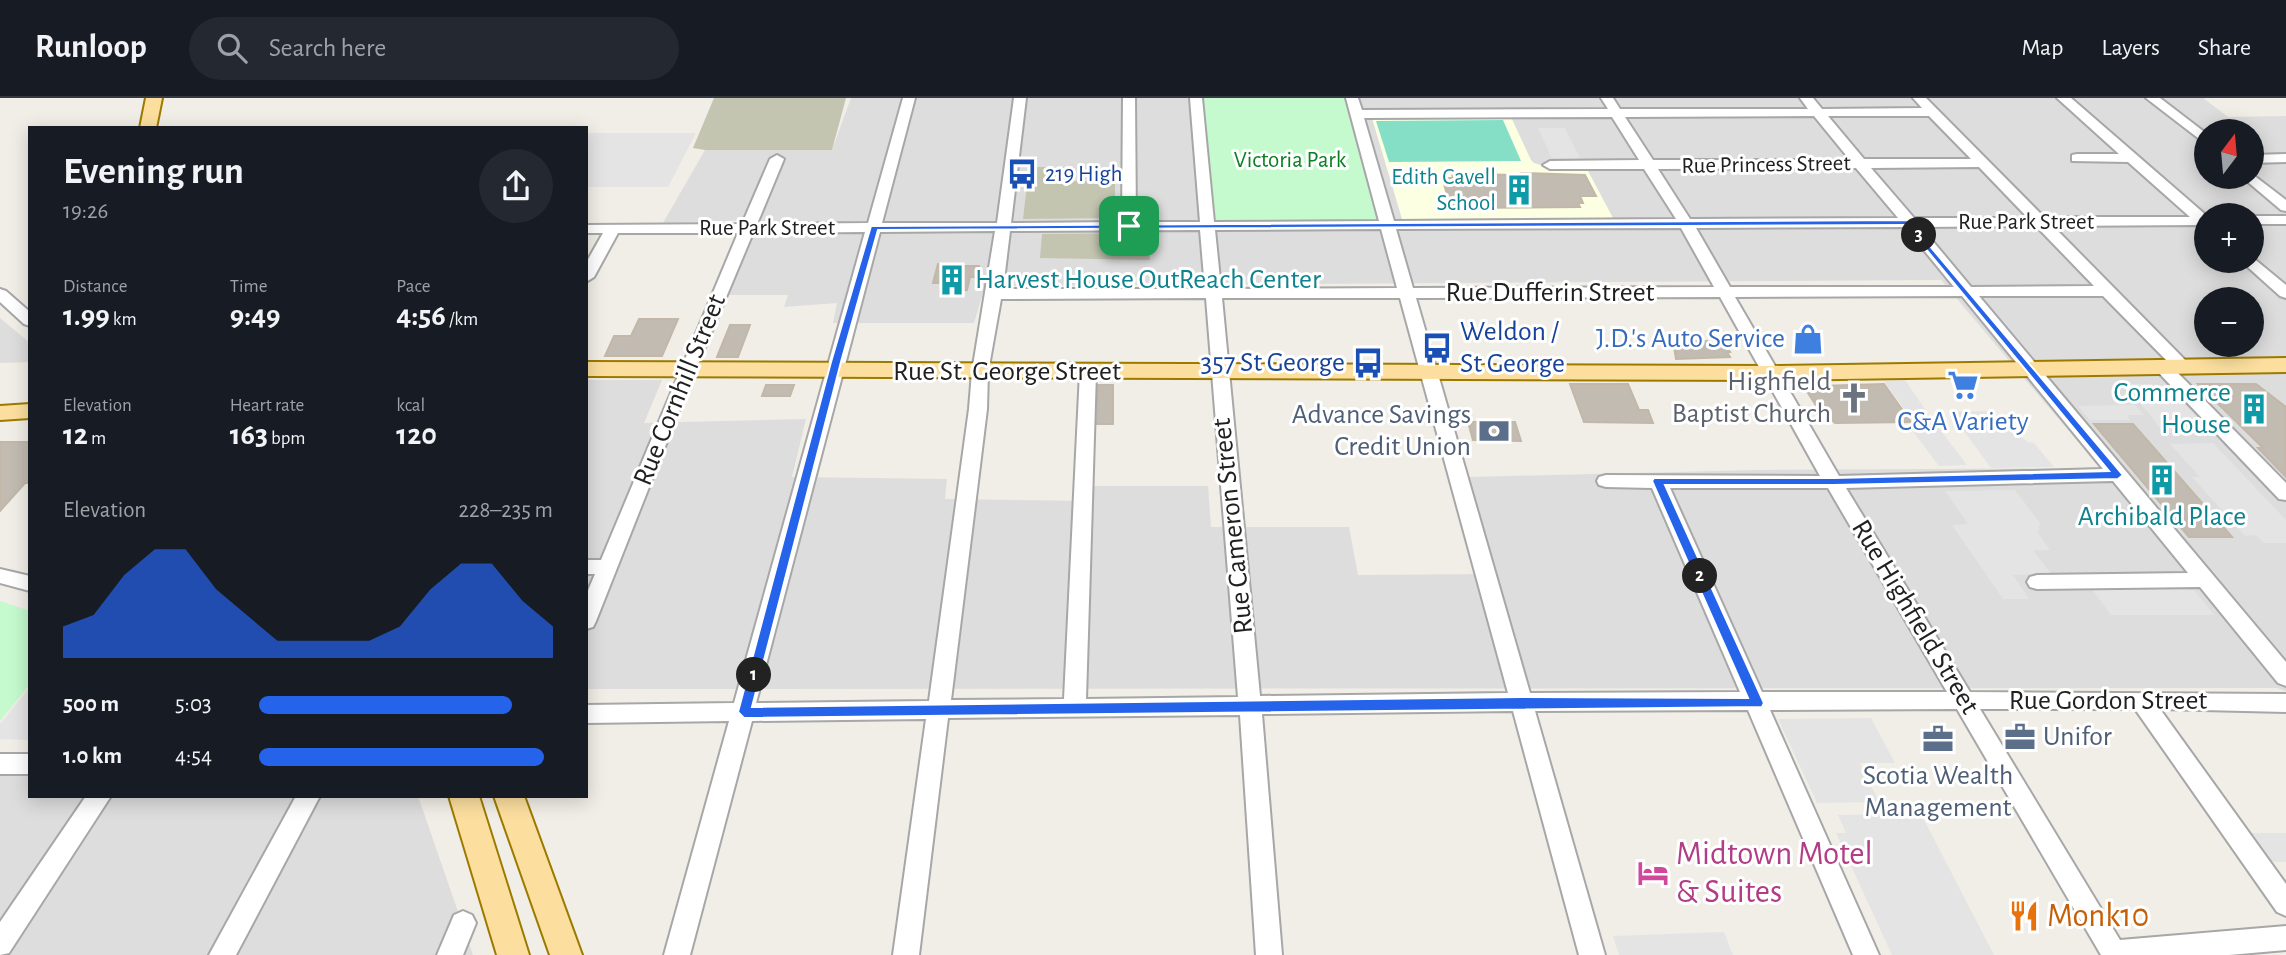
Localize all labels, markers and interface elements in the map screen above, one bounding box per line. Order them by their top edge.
search box [189,17,679,80]
icon: search [213,29,251,67]
text: Runloop [35,31,147,64]
text: Search here [269,35,386,61]
text: Map [2021,36,2063,60]
text: Layers [2101,36,2160,60]
text: Share [2198,36,2251,60]
north arrow [2194,119,2264,189]
map controls [2194,119,2264,357]
button: share [479,149,553,223]
park label: Victoria Park [1234,149,1347,172]
street label: Rue Princess Street [1681,152,1852,178]
text: Evening run [63,153,244,191]
bus stop icon: 219 High [1005,157,1039,191]
place label: 219 High [1045,163,1122,186]
place label: Edith Cavell School [1391,166,1496,215]
building icon: Edith Cavell School [1502,173,1536,207]
pin [1099,196,1159,256]
text: 19:26 [63,200,108,223]
button: + [2194,203,2264,273]
icon: arrive [1110,207,1148,245]
street label: Rue Park Street [1958,211,2095,234]
street label: Rue Park Street [699,217,836,240]
pin: 3 [1902,218,1937,252]
text: 3 [1914,225,1923,244]
building icon: Harvest House OutReach Center [935,263,969,297]
place label: Harvest House OutReach Center [975,266,1321,294]
text: Distance [63,277,127,296]
text: Time [230,277,268,296]
text: Pace [396,277,431,296]
street label: Rue Dufferin Street [1446,279,1655,307]
button: − [2194,287,2264,357]
street label: Rue Cornhill Street [629,290,731,490]
text: 1.99 [63,301,110,331]
text: 9:49 [230,301,281,331]
text: 4:56 [396,301,446,331]
text: km [110,310,137,329]
text: /km [446,310,478,329]
place label: Weldon / St George [1460,318,1565,378]
shop icon: J.D.'s Auto Service [1791,322,1825,356]
place label: J.D.'s Auto Service [1596,325,1785,353]
bus stop icon: Weldon / St George [1420,331,1454,365]
bus stop icon: 357 St George [1351,346,1385,380]
place label: 357 St George [1200,349,1345,377]
street label: Rue St. George Street [893,358,1121,386]
place label: Highfield Baptist Church [1672,368,1831,428]
supermarket icon: C&A Variety [1946,368,1980,402]
place label: Commerce House [2113,379,2231,439]
church icon: Highfield Baptist Church [1837,381,1871,415]
building icon: Commerce House [2237,392,2271,426]
text: Elevation [63,396,132,415]
text: Heart rate [230,396,304,415]
text: kcal [396,396,425,415]
place label: Advance Savings Credit Union [1292,401,1471,461]
place label: C&A Variety [1897,408,2029,436]
bank icon: Advance Savings Credit Union [1477,414,1511,448]
street label: Rue Cameron Street [1208,417,1258,635]
text: 12 [63,420,88,450]
text: 163 [230,420,268,450]
text: 120 [396,420,437,450]
text: m [88,429,106,448]
text: bpm [268,429,305,448]
building icon: Archibald Place [2145,463,2179,497]
text: Elevation [63,499,146,522]
text: 228–235 m [458,499,553,522]
place label: Archibald Place [2078,503,2246,531]
street label: Rue Highfield Street [1846,515,1984,719]
pin: 2 [1682,559,1718,594]
text: 2 [1695,566,1704,585]
pin: 1 [736,658,772,692]
text: 1 [750,665,757,684]
street label: Rue Gordon Street [2009,687,2207,715]
text: 500 m [63,693,119,716]
text: 5:03 [175,693,212,716]
office icon: Unifor [2003,720,2037,754]
office icon: Scotia Wealth Management [1921,722,1955,756]
place label: Unifor [2043,723,2112,751]
text: 1.0 km [63,745,122,768]
text: 4:54 [175,745,212,768]
place label: Scotia Wealth Management [1863,762,2013,822]
place label: Midtown Motel & Suites [1676,838,1873,909]
hotel icon: Midtown Motel & Suites [1636,856,1670,890]
restaurant icon: Monk10 [2007,899,2041,933]
place label: Monk10 [2047,900,2149,933]

